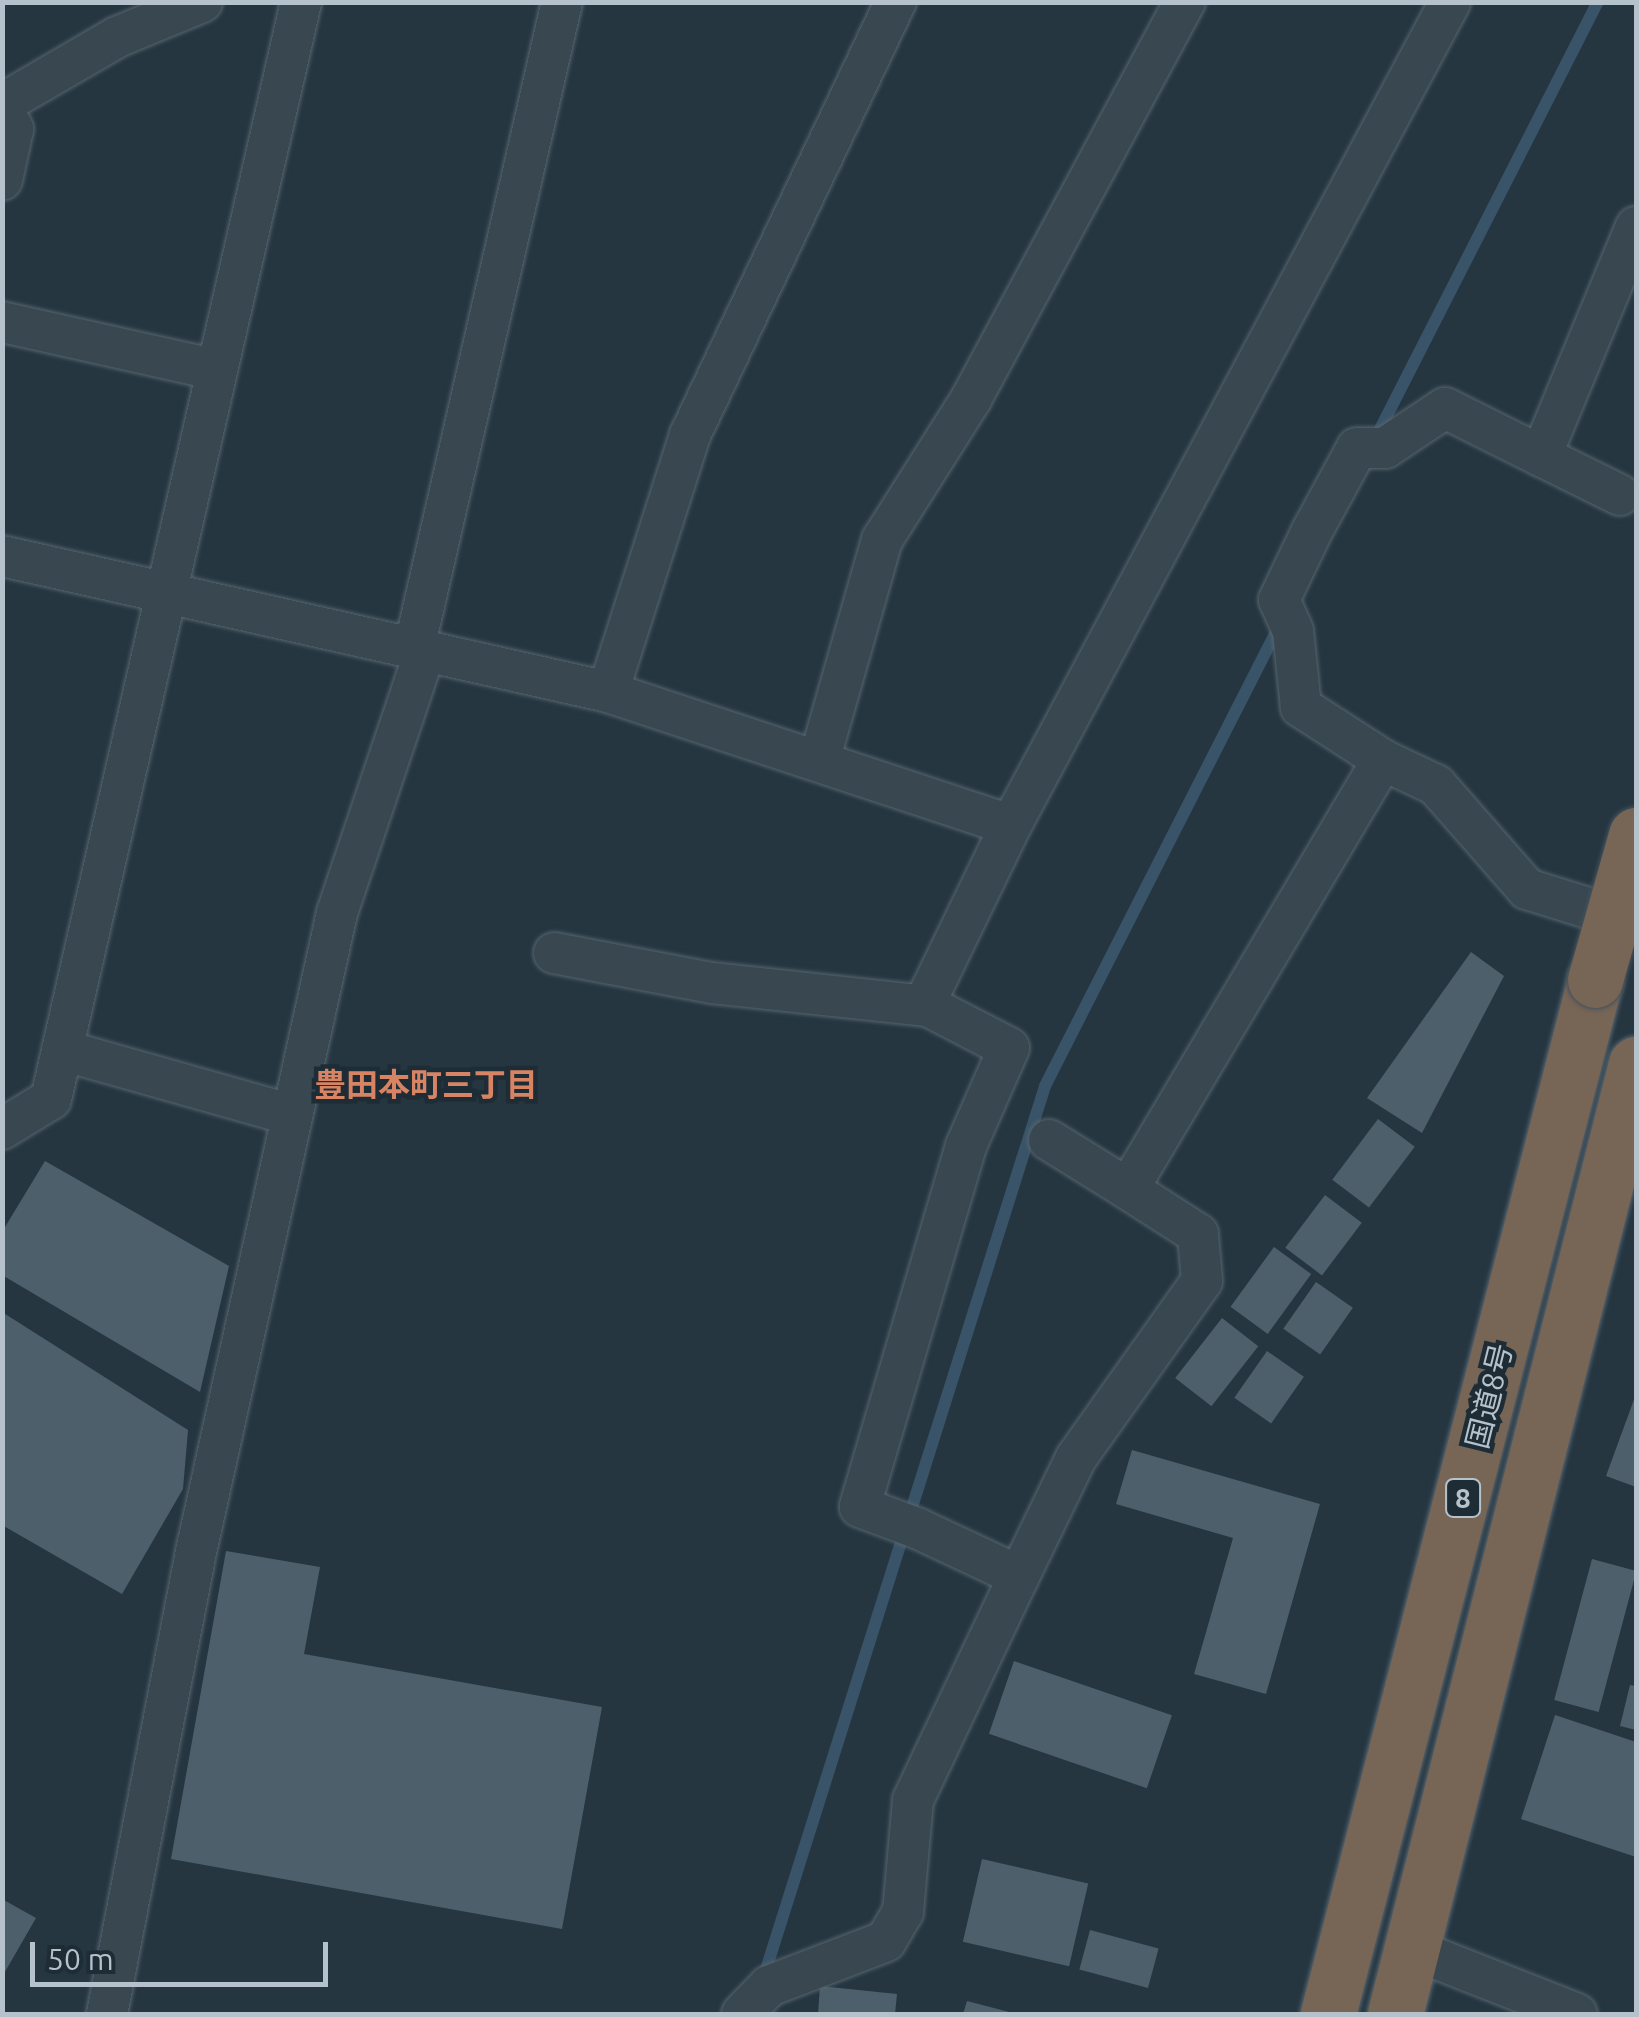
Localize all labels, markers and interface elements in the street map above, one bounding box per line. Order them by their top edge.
district label: 豊田本町三丁目 [314,1065,538,1103]
street label: 国道8号 [1459,1340,1519,1452]
road number: 8 [1443,1475,1483,1521]
scale bar [35,1922,332,1984]
text: 50 m [47,1942,114,1976]

